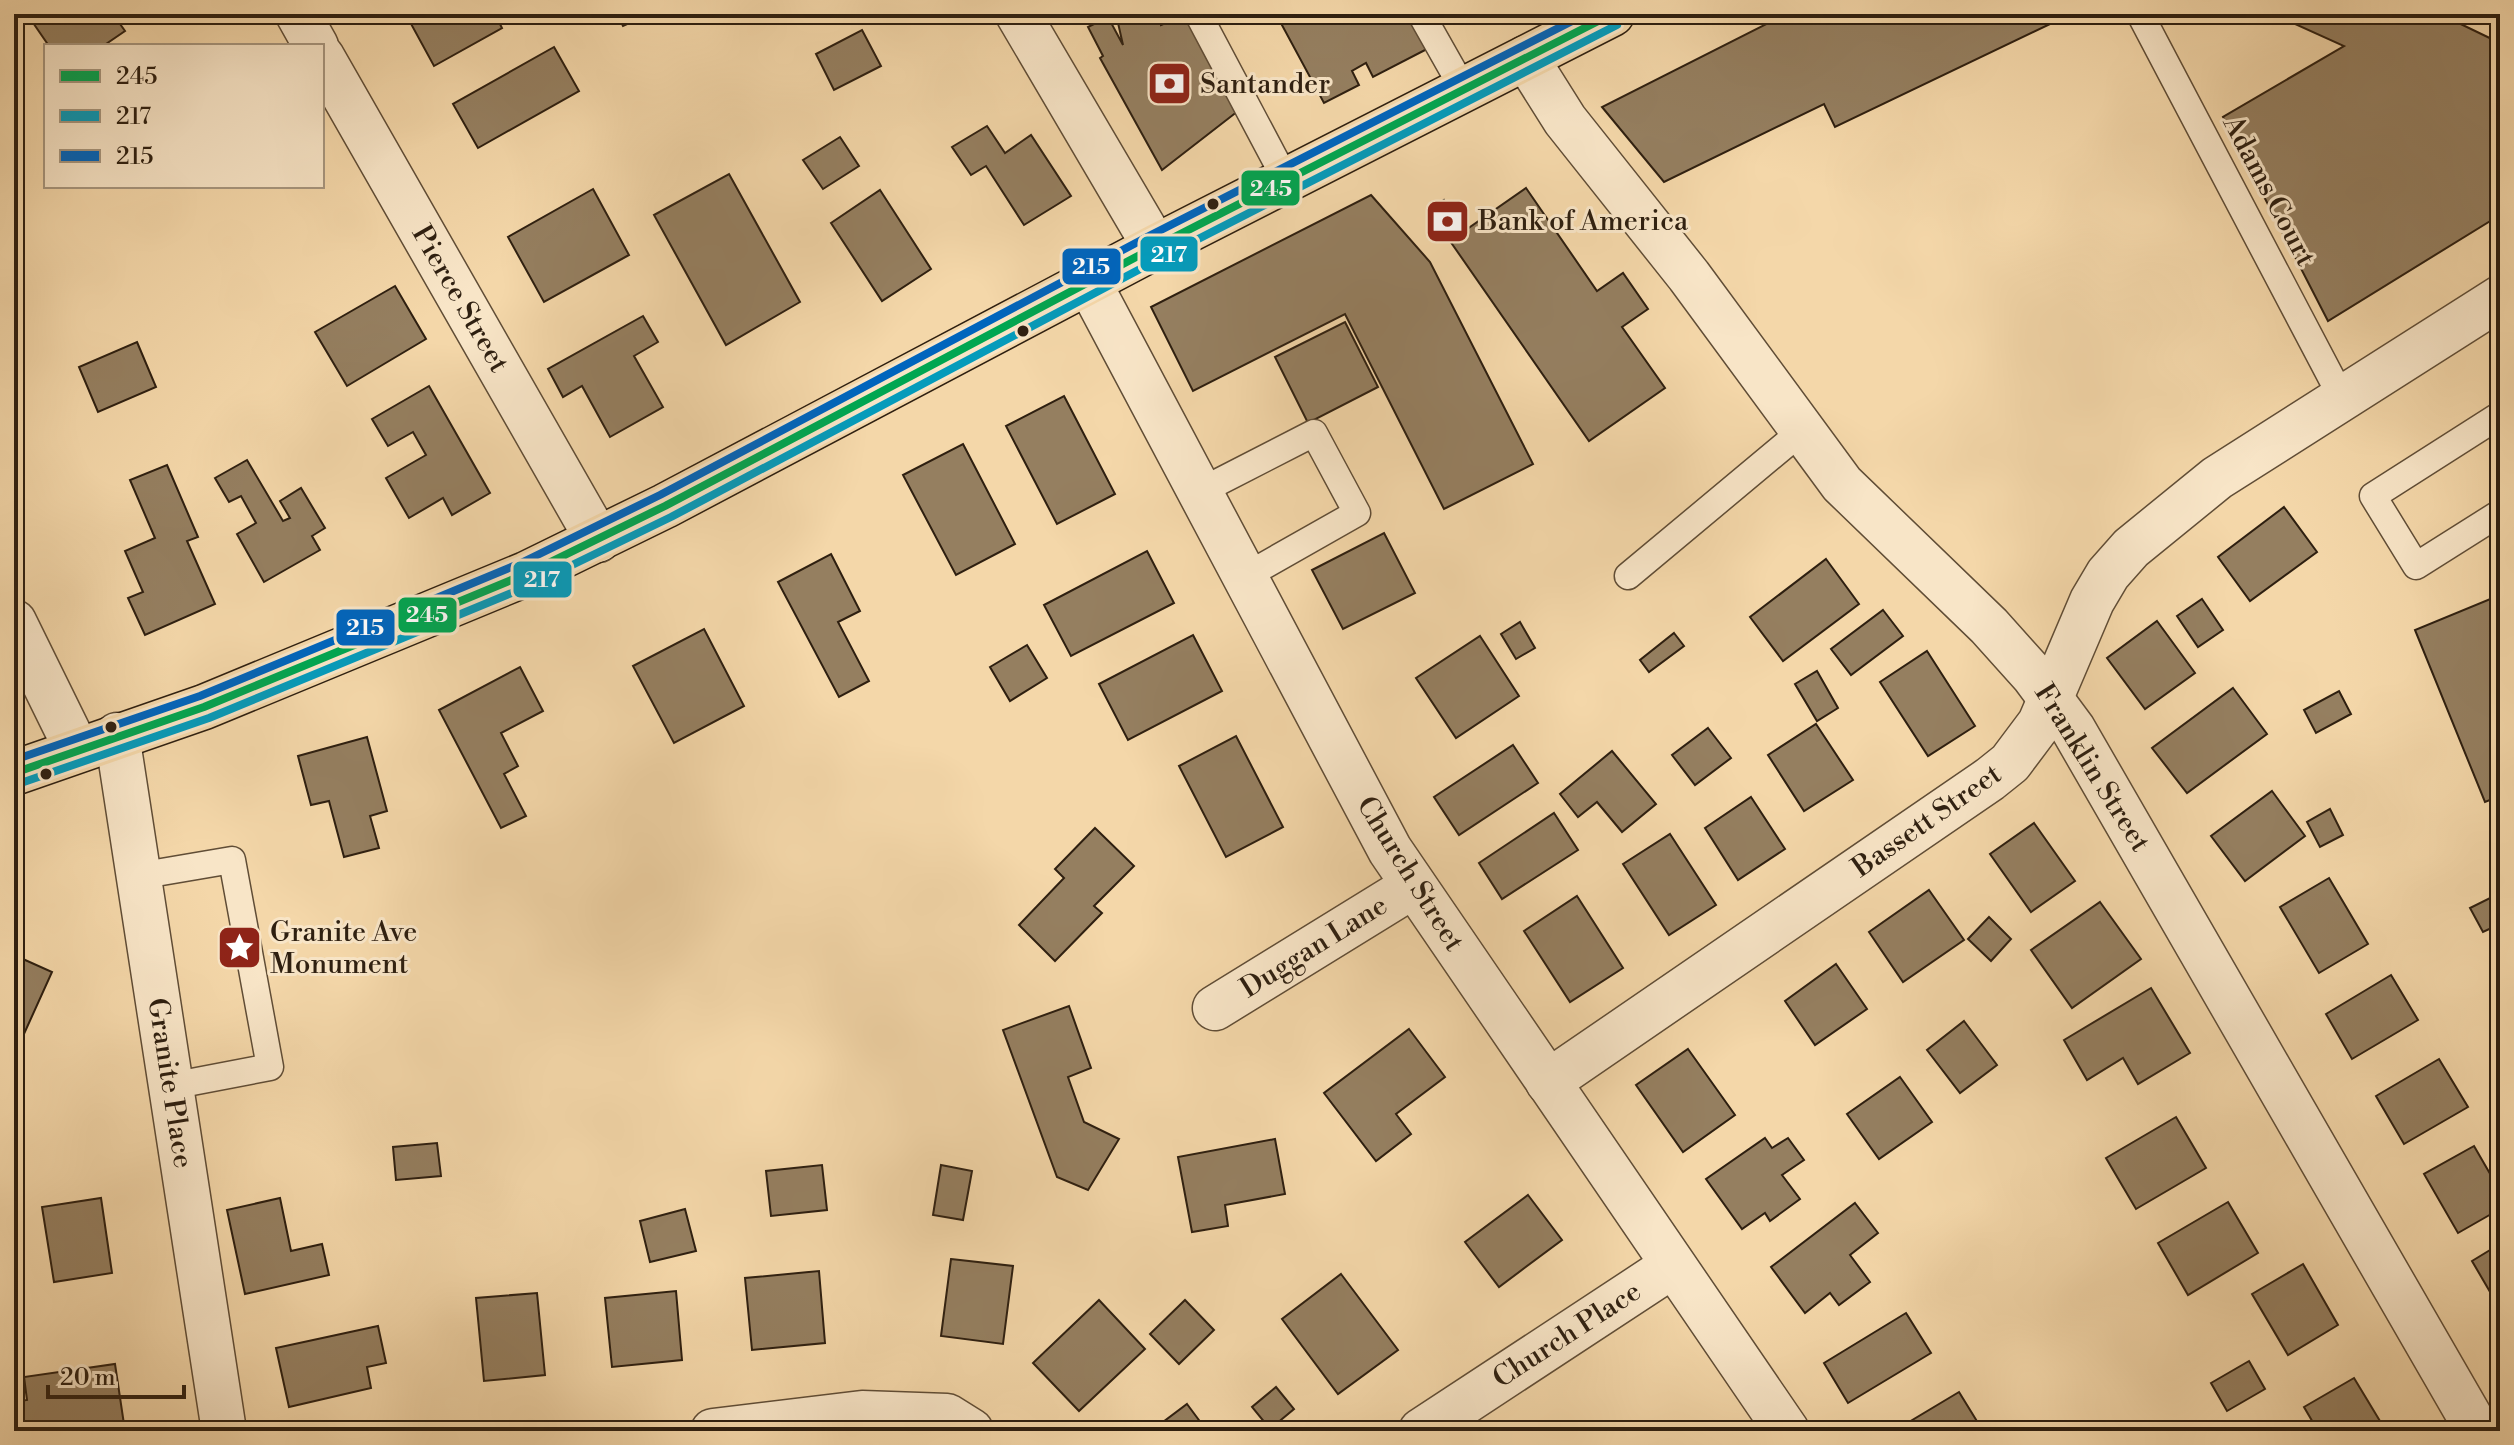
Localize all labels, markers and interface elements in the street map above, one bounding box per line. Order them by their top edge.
legend [44,44,324,188]
bank icon: Santander [1145,60,1193,108]
text: 245 [116,62,157,92]
place label: Santander [1200,67,1330,102]
text: 217 [116,102,151,132]
street label: Adams Court [2214,109,2323,272]
text: 215 [116,142,154,172]
line badge: 245 [1240,169,1301,207]
text: 245 [1250,176,1292,203]
unlabelled marker [1205,196,1221,212]
bank icon: Bank of America [1423,197,1471,245]
place label: Bank of America [1477,204,1689,239]
street label: Pierce Street [404,219,516,379]
line badge: 217 [1139,235,1199,273]
text: 217 [1151,242,1187,269]
line badge: 215 [1061,247,1122,286]
text: 215 [1072,254,1110,281]
unlabelled marker [1015,323,1031,339]
line badge: 217 [512,560,573,599]
text: 217 [524,567,560,594]
line badge: 245 [397,596,458,634]
text: 245 [406,602,448,629]
line badge: 215 [335,608,396,647]
text: 215 [346,615,384,642]
street label: Franklin Street [2026,677,2158,859]
unlabelled marker [103,719,119,735]
street label: Bassett Street [1845,757,2008,886]
unlabelled marker [38,766,54,782]
street label: Church Street [1349,790,1472,958]
street label: Duggan Lane [1234,888,1394,1006]
place label: Granite Ave Monument [270,915,417,982]
place icon: Granite Ave Monument [215,924,263,972]
street label: Granite Place [139,995,201,1171]
street label: Church Place [1486,1274,1648,1396]
scale bar [48,1349,184,1399]
text: 20 m [60,1363,116,1393]

